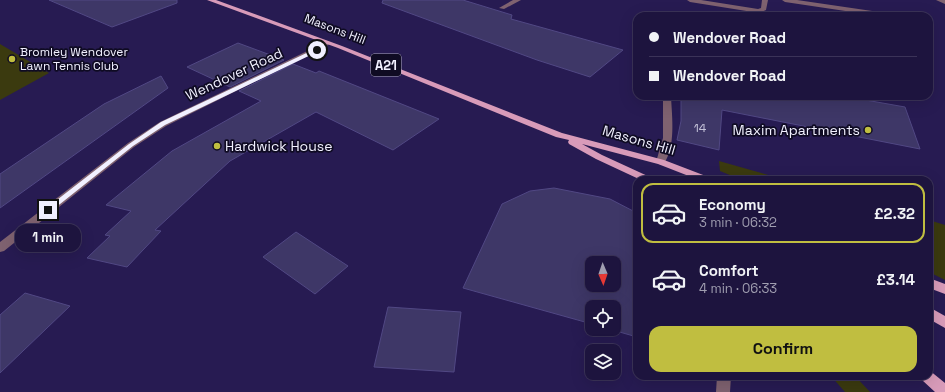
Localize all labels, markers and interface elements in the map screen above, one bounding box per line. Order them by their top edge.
street label: Masons Hill [302,10,368,48]
text: Wendover Road [673,28,786,47]
route start [308,41,326,59]
place label: Bromley Wendover Lawn Tennis Club [20,44,128,74]
street label: Wendover Road [183,44,285,104]
marker: Bromley Wendover Lawn Tennis Club [7,54,17,64]
road number: A21 [371,54,401,76]
text: Wendover Road [673,66,786,85]
house number: 14 [694,120,707,136]
street label: Masons Hill [600,121,678,159]
place label: Maxim Apartments [733,121,860,139]
marker: Maxim Apartments [863,125,873,135]
place label: Hardwick House [225,137,333,155]
marker: Hardwick House [212,141,222,151]
icon: car [651,195,687,231]
text: Economy [699,195,766,214]
route end [39,201,57,219]
text: £2.32 [874,204,915,223]
text: 3 min · 06:32 [699,214,777,231]
callout: 1 min [15,224,81,252]
text: 1 min [32,229,64,246]
north arrow [585,256,621,292]
map controls [585,256,621,380]
icon: car [651,261,687,297]
text: Comfort [699,261,759,280]
text: £3.14 [876,270,915,289]
text: 4 min · 06:33 [699,280,777,297]
button: locate [585,300,621,336]
button: Confirm [649,326,917,372]
button: layers [585,344,621,380]

